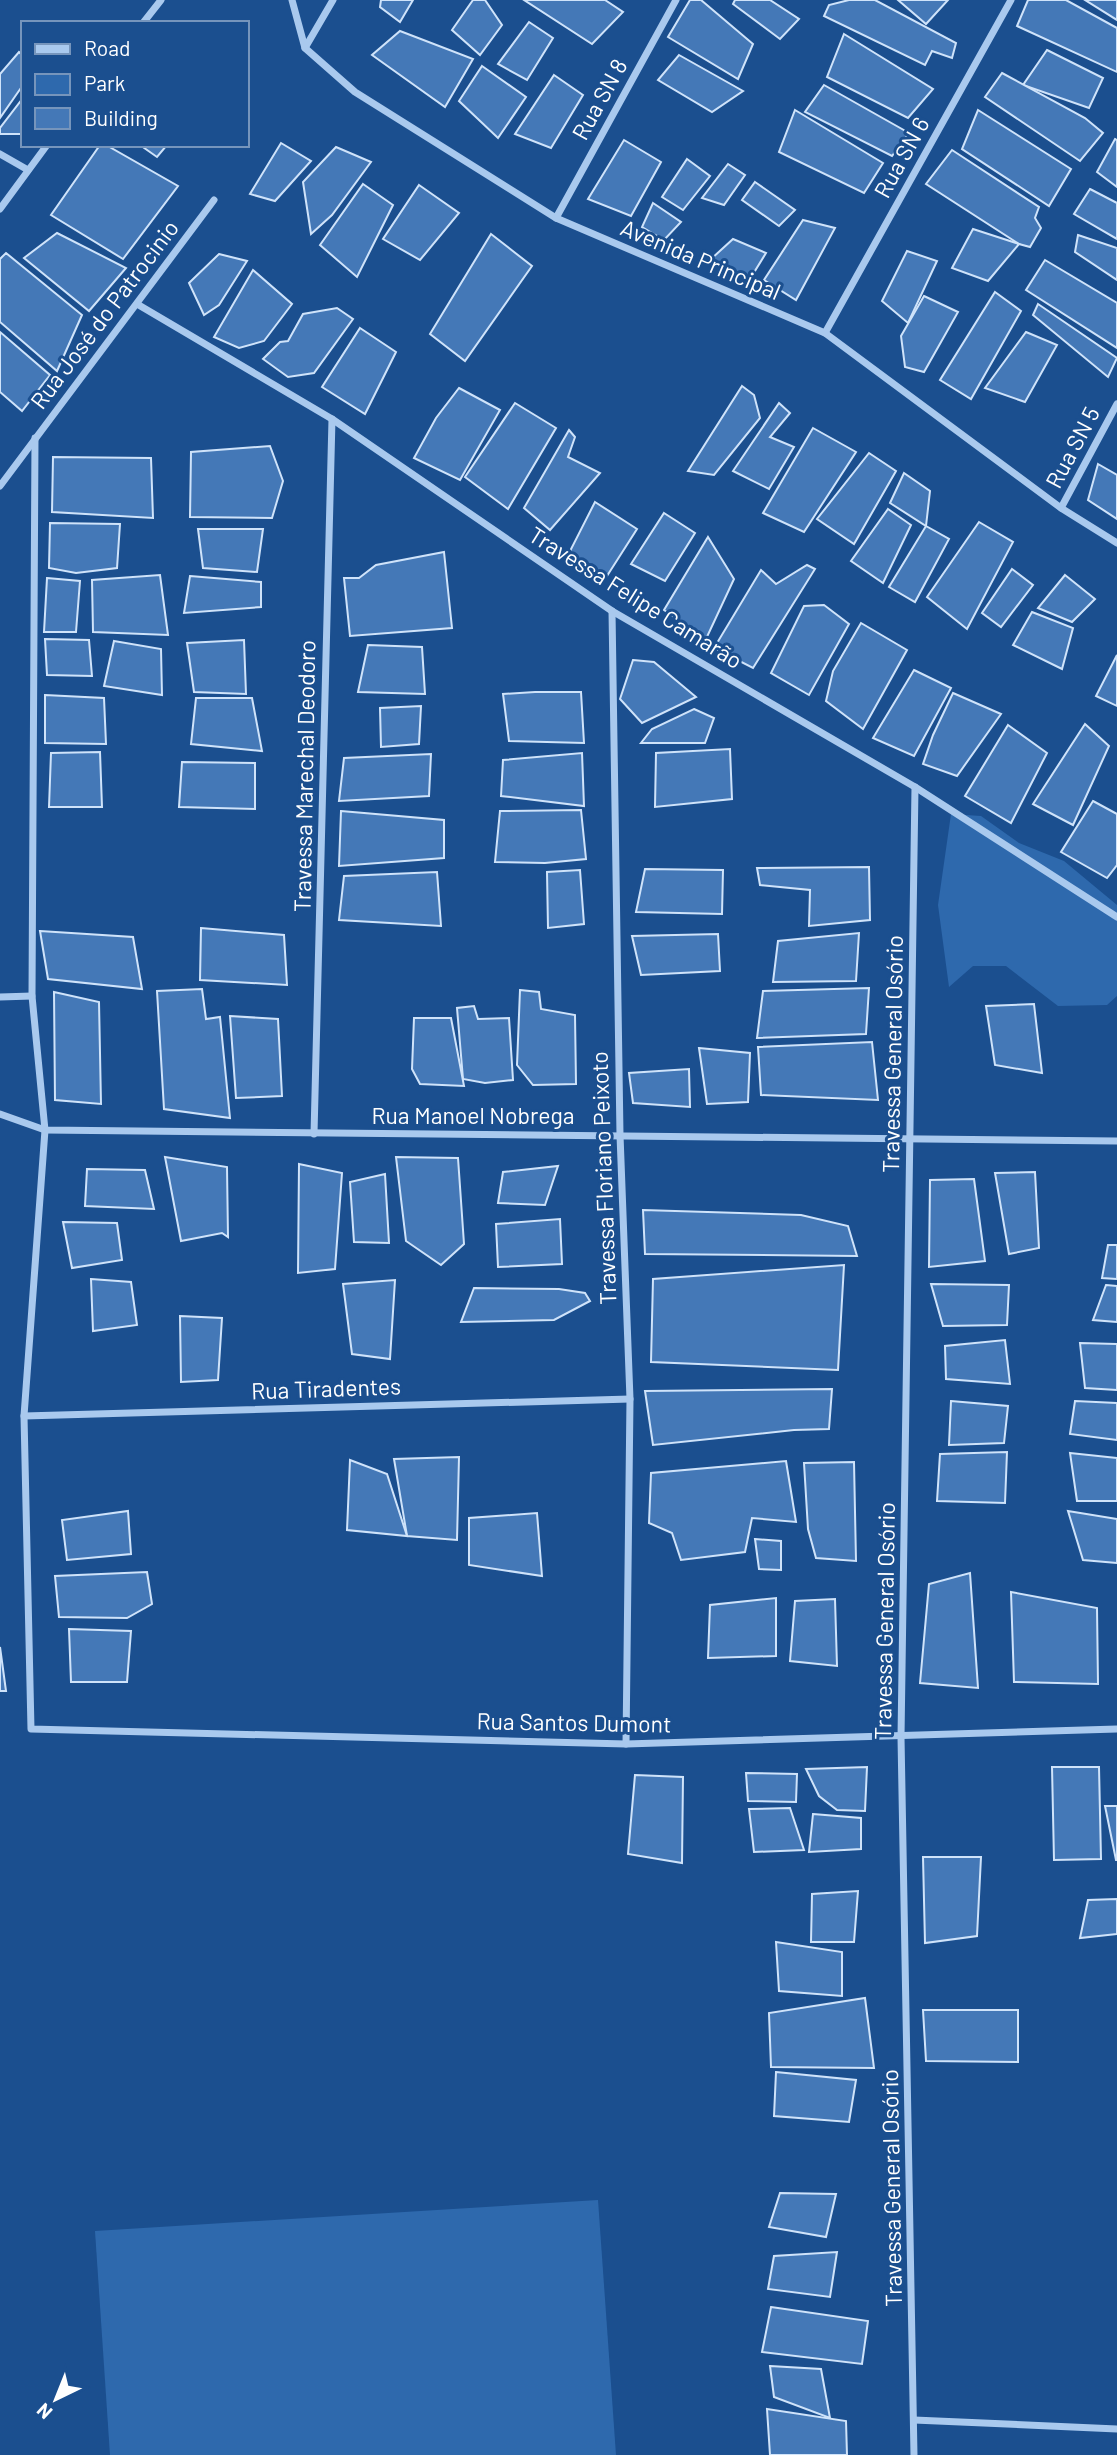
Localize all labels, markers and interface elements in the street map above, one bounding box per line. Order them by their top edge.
legend [21,21,248,147]
text: Road [84,35,130,60]
street label: Rua SN 8 [565,54,633,144]
text: Park [84,70,125,95]
text: Building [84,105,158,130]
street label: Rua SN 6 [867,112,935,202]
street label: Avenida Principal [617,213,785,305]
street label: Rua José do Patrocinio [24,214,184,414]
street label: Rua SN 5 [1039,402,1105,492]
street label: Travessa Felipe Camarão [524,520,748,674]
street label: Travessa Marechal Deodoro [288,640,320,912]
street label: Travessa General Osório [876,935,908,1173]
street label: Travessa Floriano Peixoto [585,1051,621,1305]
street label: Rua Manoel Nobrega [371,1101,575,1129]
street label: Rua Tiradentes [251,1371,401,1405]
street label: Travessa General Osório [868,1502,900,1740]
street label: Rua Santos Dumont [476,1706,672,1738]
street label: Travessa General Osório [875,2069,907,2307]
north arrow [21,2364,91,2434]
text: N [32,2399,57,2425]

